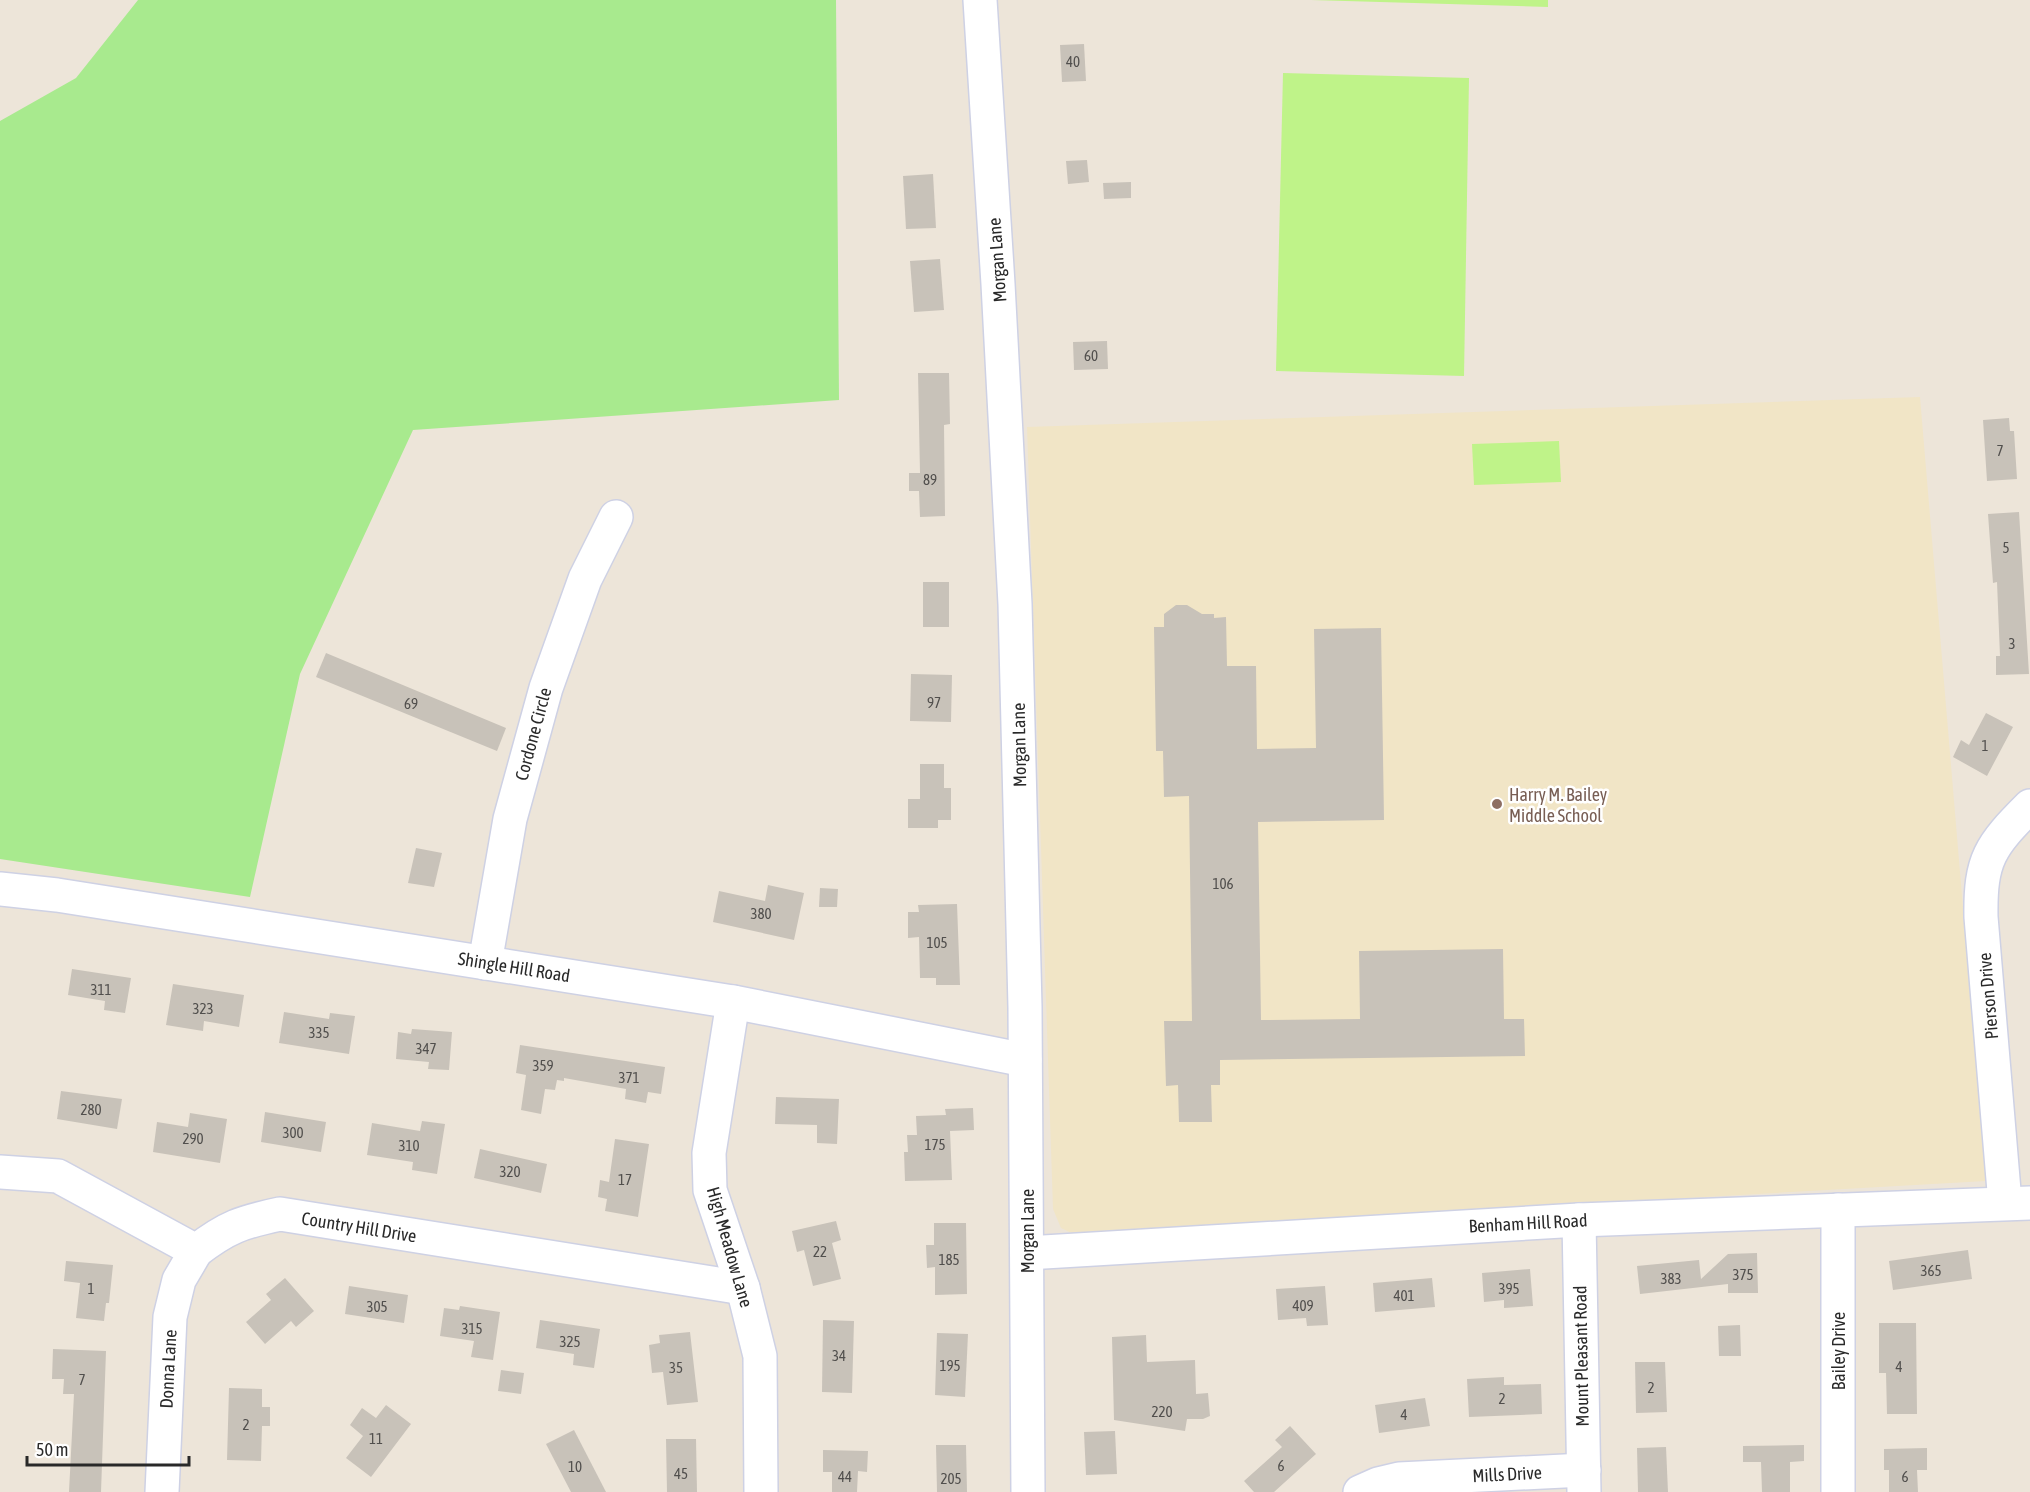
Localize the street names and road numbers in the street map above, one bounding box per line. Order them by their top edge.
street label: Morgan Lane [984,217,1010,303]
street label: Cordone Circle [511,685,555,783]
street label: Morgan Lane [1008,703,1030,787]
street label: Shingle Hill Road [457,948,571,986]
street label: Pierson Drive [1974,952,2002,1040]
street label: High Meadow Lane [703,1184,757,1310]
street label: Morgan Lane [1017,1189,1038,1273]
street label: Country Hill Drive [300,1208,418,1246]
street label: Benham Hill Road [1468,1209,1588,1237]
street label: Mount Pleasant Road [1569,1285,1593,1427]
street label: Bailey Drive [1828,1312,1849,1390]
street label: Donna Lane [155,1329,181,1409]
street label: Mills Drive [1472,1462,1542,1486]

